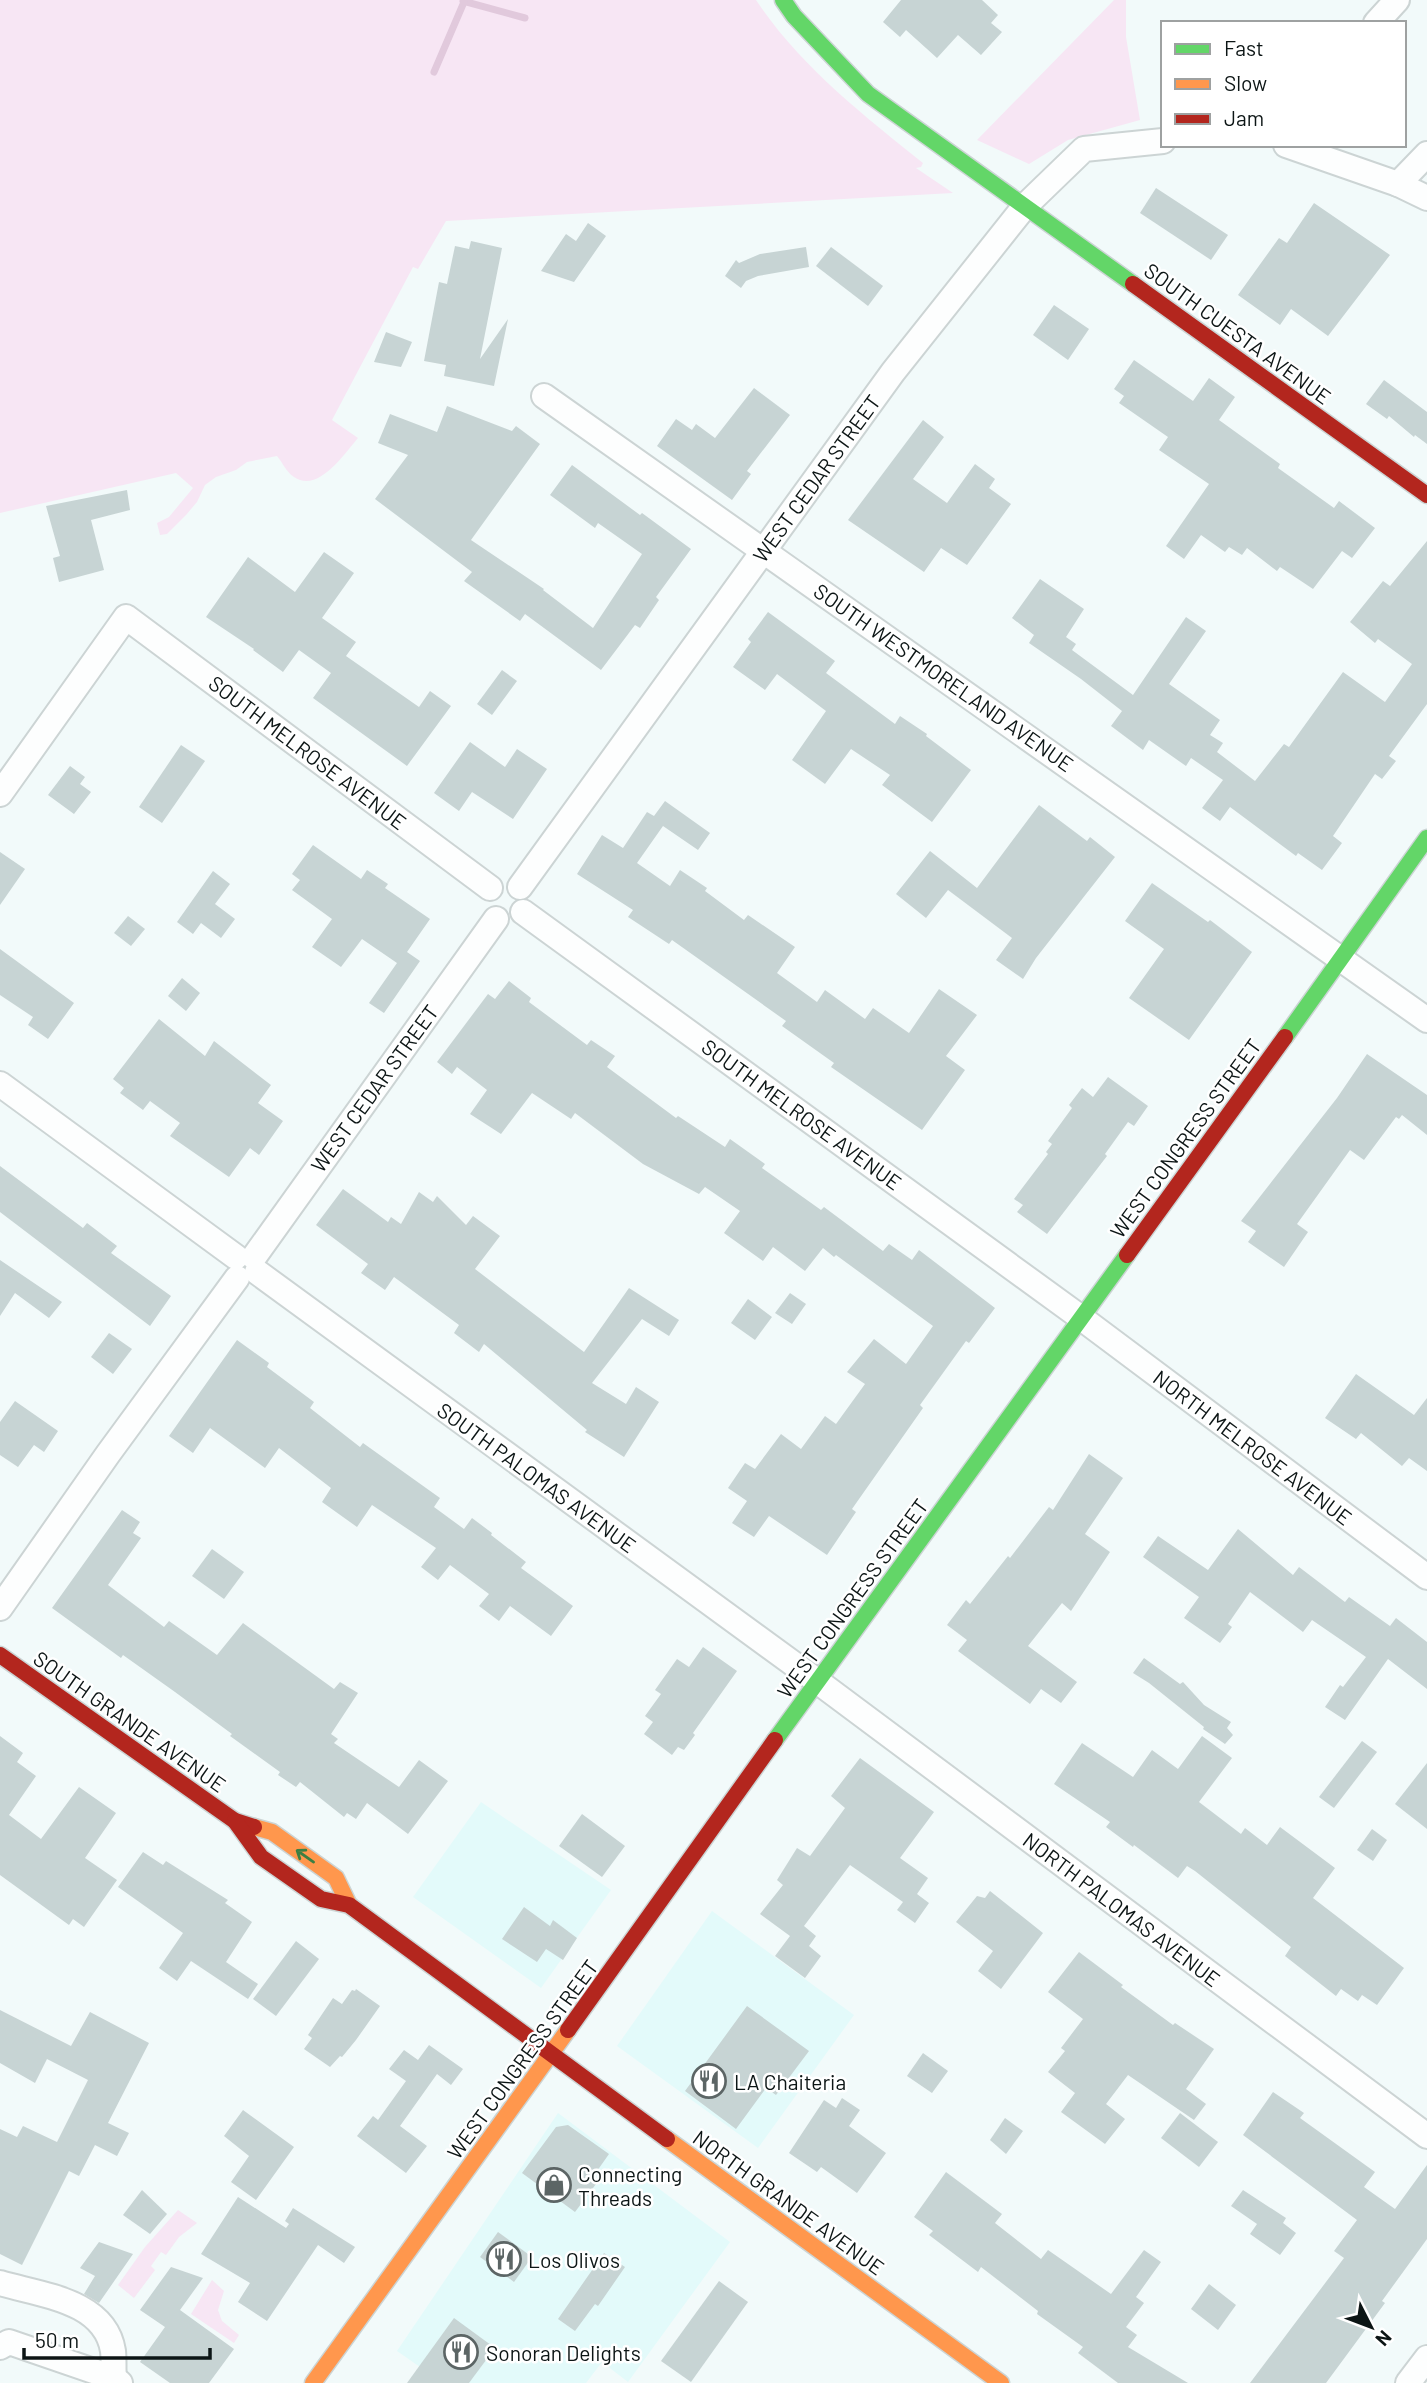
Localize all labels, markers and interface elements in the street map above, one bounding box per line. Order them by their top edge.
legend [1161,21,1406,147]
text: Fast [1224,35,1264,60]
text: Slow [1224,70,1267,95]
text: Jam [1224,105,1264,130]
street label: SOUTH CUESTA AVENUE [1140,257,1336,409]
street label: WEST CEDAR STREET [747,389,885,566]
street label: SOUTH WESTMORELAND AVENUE [810,578,1078,776]
street label: SOUTH MELROSE AVENUE [204,670,412,834]
street label: WEST CEDAR STREET [305,999,443,1176]
street label: SOUTH MELROSE AVENUE [697,1033,907,1195]
street label: WEST CONGRESS STREET [1104,1034,1266,1242]
street label: NORTH MELROSE AVENUE [1149,1364,1357,1530]
street label: SOUTH PALOMAS AVENUE [433,1397,641,1557]
street label: WEST CONGRESS STREET [771,1494,933,1702]
street label: SOUTH GRANDE AVENUE [29,1645,231,1797]
street label: NORTH PALOMAS AVENUE [1019,1827,1225,1991]
one-way arrow [296,1849,315,1863]
street label: WEST CONGRESS STREET [441,1955,603,2163]
restaurant icon: LA Chaiteria [690,2062,728,2100]
place label: LA Chaiteria [734,2069,846,2094]
street label: NORTH GRANDE AVENUE [689,2124,889,2280]
place label: Connecting Threads [578,2161,682,2210]
shop icon: Connecting Threads [535,2166,573,2204]
restaurant icon: Los Olivos [485,2240,523,2278]
place label: Los Olivos [528,2247,620,2272]
north arrow [1336,2292,1406,2362]
scale bar [24,2316,210,2360]
text: N [1371,2326,1397,2351]
text: 50 m [35,2327,79,2352]
restaurant icon: Sonoran Delights [442,2333,480,2371]
place label: Sonoran Delights [486,2340,641,2365]

